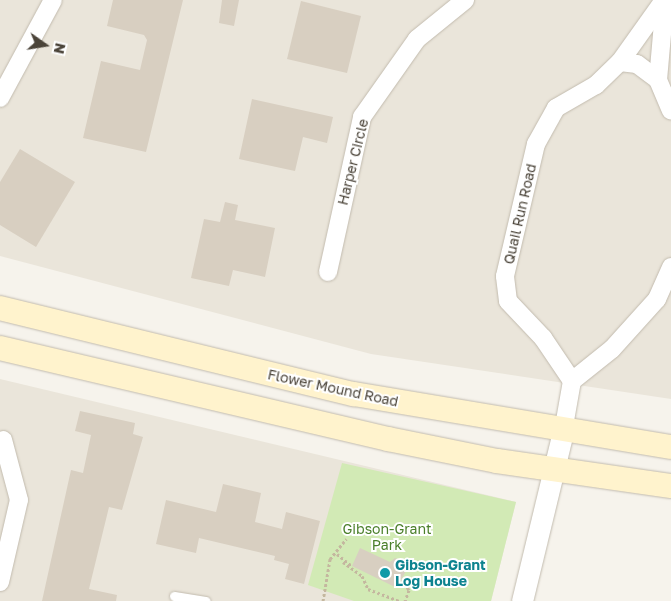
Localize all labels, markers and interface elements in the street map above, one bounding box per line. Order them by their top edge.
north arrow [20,20,70,70]
text: N [51,41,70,56]
street label: Harper Circle [334,117,372,207]
street label: Quail Run Road [500,162,540,266]
street label: Flower Mound Road [266,366,400,410]
park label: Gibson-Grant Park [342,521,432,554]
place label: Gibson-Grant Log House [395,557,486,590]
marker: Gibson-Grant Log House [379,567,391,579]

